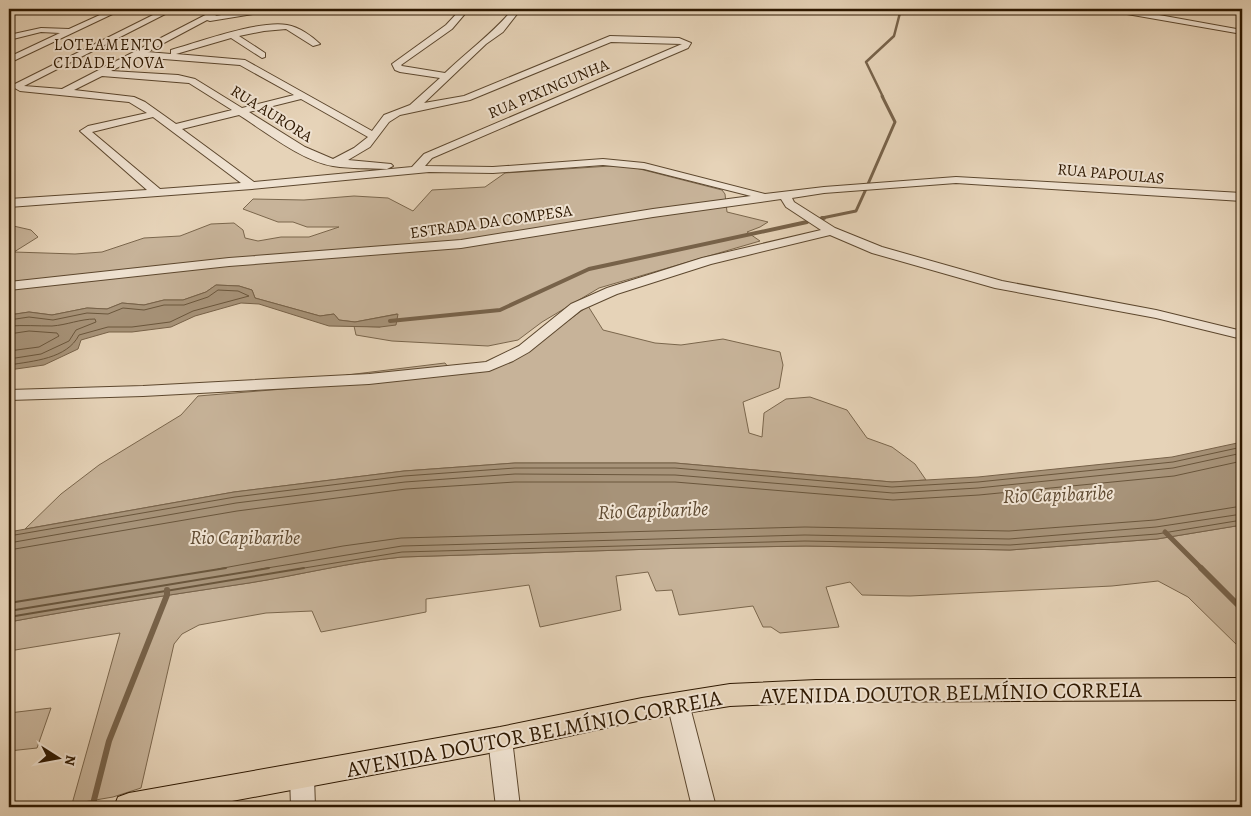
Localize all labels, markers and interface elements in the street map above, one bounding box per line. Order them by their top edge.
district label: LOTEAMENTO CIDADE NOVA [53,34,165,74]
street label: RUA PIXINGUNHA [485,53,613,124]
street label: RUA AURORA [226,80,317,148]
street label: RUA PAPOULAS [1056,158,1165,190]
street label: ESTRADA DA COMPESA [409,200,574,244]
water label: Rio Capibaribe [1002,479,1114,510]
water label: Rio Capibaribe [597,495,709,526]
water label: Rio Capibaribe [190,524,300,551]
street label: AVENIDA DOUTOR BELMÍNIO CORREIA [759,675,1143,711]
street label: AVENIDA DOUTOR BELMÍNIO CORREIA [343,683,725,785]
north arrow [32,734,82,784]
text: N [60,754,81,767]

